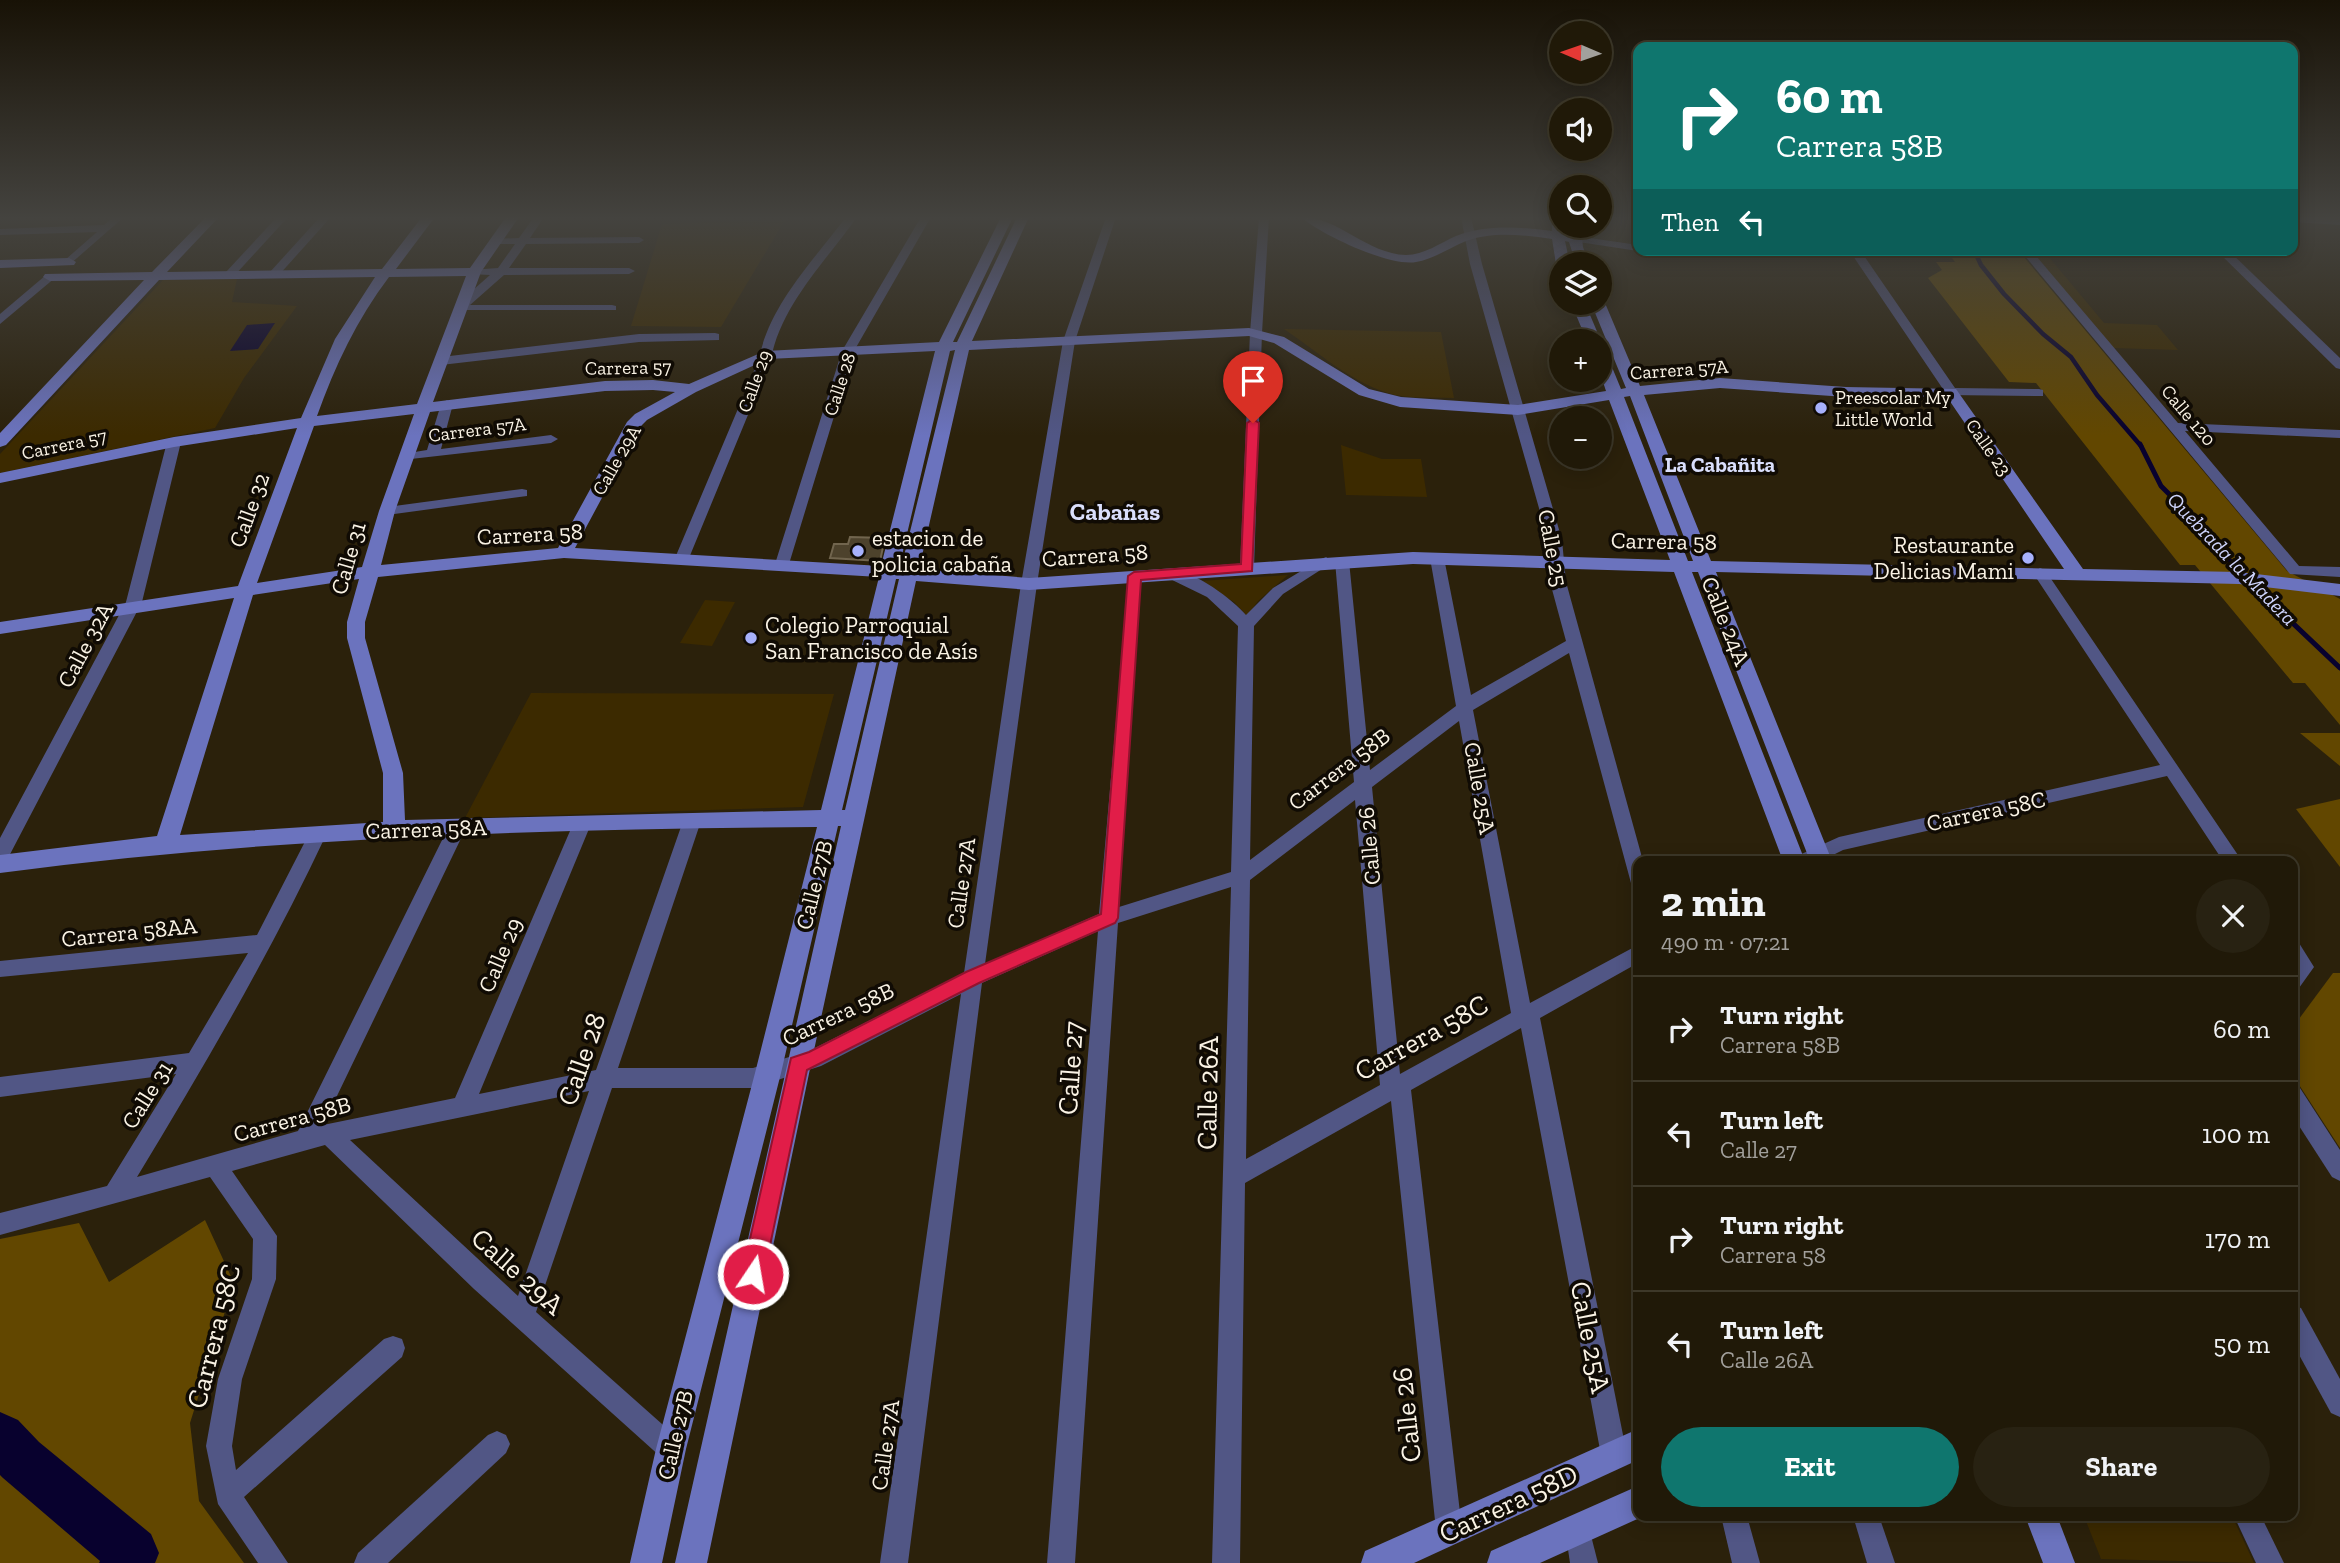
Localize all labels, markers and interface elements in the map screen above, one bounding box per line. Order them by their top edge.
north arrow [1549,21,1612,84]
map controls [1549,21,1612,469]
text: 60 m [1776,67,1883,126]
icon: right [1661,70,1752,161]
button: sound [1549,98,1612,161]
text: Carrera 58B [1776,127,1943,165]
button: search [1549,175,1612,238]
icon: left [1733,203,1771,241]
text: Then [1661,206,1719,238]
button: layers [1549,252,1612,315]
button: + [1549,329,1612,392]
street label: Calle 29 [733,347,776,415]
street label: Calle 28 [819,350,860,419]
pin [1223,351,1283,423]
street label: Carrera 57 [585,355,671,380]
street label: Carrera 57A [1629,355,1729,384]
icon: arrive [1234,362,1272,400]
street label: Calle 120 [2156,380,2221,451]
place label: Preescolar My Little World [1835,386,1951,431]
marker: Preescolar My Little World [1813,400,1829,416]
button: − [1549,406,1612,469]
street label: Carrera 57A [427,412,528,447]
street label: Calle 23 [1961,415,2016,480]
street label: Calle 29A [587,421,646,499]
street label: Carrera 57 [19,424,109,465]
district label: La Cabañita [1665,452,1776,477]
street label: Calle 32 [223,469,275,551]
water label: Quebrada la Madera [2162,487,2302,630]
district label: Cabañas [1070,497,1160,526]
street label: Calle 25 [1532,507,1574,589]
street label: Carrera 58 [476,517,584,551]
street label: Calle 31 [324,518,372,598]
place label: estacion de policia cabaña [872,524,1012,578]
street label: Carrera 58 [1611,526,1717,556]
place label: Restaurante Delicias Mami [1873,531,2014,585]
street label: Carrera 58 [1041,537,1149,573]
marker: estacion de policia cabaña [850,543,866,559]
marker: Restaurante Delicias Mami [2020,550,2036,566]
street label: Calle 24A [1696,572,1757,671]
street label: Calle 32A [51,597,120,692]
place label: Colegio Parroquial San Francisco de Asís [765,611,978,665]
marker: Colegio Parroquial San Francisco de Asís [743,630,759,646]
street label: Carrera 58B [1283,722,1395,816]
street label: Calle 25A [1458,740,1502,837]
street label: Carrera 58C [1924,785,2048,837]
street label: Calle 26 [1352,806,1386,886]
street label: Carrera 58A [365,813,488,845]
street label: Calle 27A [941,835,981,930]
street label: Calle 27B [789,838,839,932]
text: 2 min [1661,876,1766,927]
button: close [2196,879,2270,953]
street label: Carrera 58AA [60,911,199,953]
street label: Calle 29 [472,913,528,997]
text: 490 m · 07:21 [1661,928,1789,956]
street label: Carrera 58B [778,976,898,1052]
street label: Carrera 58C [1349,987,1494,1088]
text: Turn right [1720,999,1843,1031]
street label: Calle 28 [550,1009,613,1110]
icon: right [1661,1010,1699,1048]
text: 60 m [2213,1013,2270,1045]
street label: Calle 27 [1051,1020,1090,1116]
text: Carrera 58B [1720,1031,1840,1059]
street label: Calle 26A [1190,1035,1225,1150]
street label: Calle 31 [115,1056,179,1134]
street label: Carrera 58B [230,1090,354,1148]
text: Turn left [1720,1104,1823,1136]
icon: left [1661,1115,1699,1153]
text: 100 m [2202,1118,2270,1150]
text: Calle 27 [1720,1136,1797,1164]
text: Turn right [1720,1209,1843,1241]
icon: right [1661,1220,1699,1258]
street label: Calle 29A [464,1221,571,1322]
text: 170 m [2205,1223,2270,1255]
position arrow [716,1237,790,1311]
text: Carrera 58 [1720,1241,1826,1269]
street label: Carrera 58C [180,1261,247,1412]
street label: Calle 25A [1564,1279,1618,1397]
text: Turn left [1720,1314,1823,1346]
icon: left [1661,1325,1699,1363]
text: 50 m [2213,1328,2270,1360]
text: Calle 26A [1720,1346,1813,1374]
street label: Calle 26 [1385,1366,1428,1464]
street label: Calle 27B [651,1388,699,1482]
street label: Calle 27A [865,1397,905,1492]
button: Exit [1661,1427,1959,1507]
button: Share [1973,1427,2270,1507]
street label: Carrera 58D [1434,1457,1583,1550]

